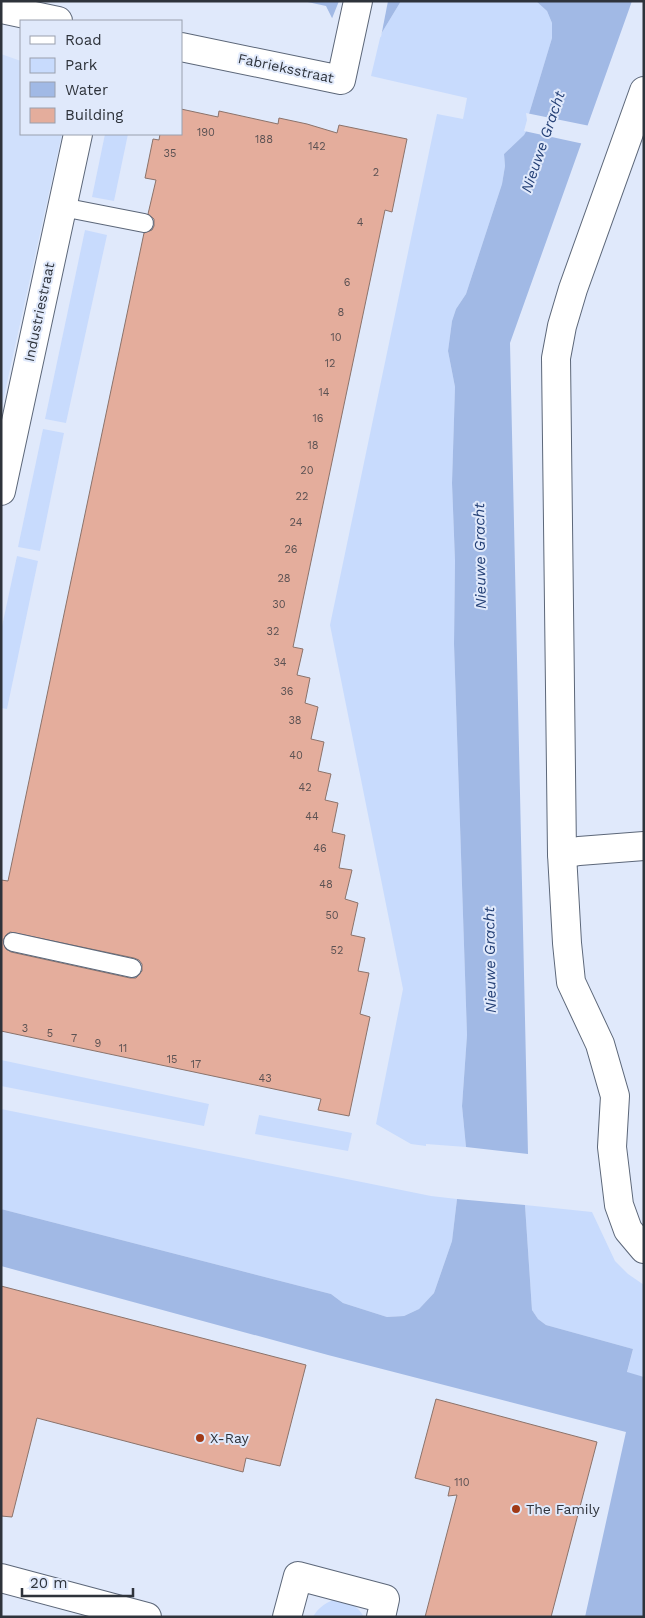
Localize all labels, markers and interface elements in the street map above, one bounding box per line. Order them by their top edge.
legend [20,20,182,135]
text: Road [65,31,102,49]
street label: Fabrieksstraat [237,50,335,86]
text: Park [65,56,98,74]
text: Water [65,81,108,99]
water label: Nieuwe Gracht [517,88,569,195]
text: Building [65,106,123,124]
house number: 190 [197,126,215,139]
house number: 188 [255,133,273,146]
house number: 142 [308,140,326,153]
house number: 35 [164,147,176,160]
house number: 2 [373,166,379,179]
house number: 4 [357,216,364,229]
street label: Industriestraat [21,261,57,363]
house number: 6 [344,276,351,289]
house number: 8 [338,306,345,319]
house number: 10 [330,331,342,344]
house number: 12 [325,357,335,370]
house number: 14 [318,386,330,399]
house number: 16 [313,412,324,425]
house number: 18 [307,439,319,452]
house number: 20 [300,464,314,477]
house number: 22 [296,490,308,503]
water label: Nieuwe Gracht [470,502,490,609]
house number: 24 [290,516,303,529]
house number: 26 [284,543,298,556]
house number: 28 [277,572,291,585]
house number: 30 [272,598,286,611]
house number: 32 [267,625,279,638]
house number: 34 [273,656,287,669]
house number: 36 [280,685,294,698]
house number: 38 [288,714,302,727]
house number: 40 [289,749,303,762]
house number: 42 [298,781,312,794]
house number: 44 [305,810,319,823]
house number: 46 [313,842,327,855]
house number: 48 [319,878,333,891]
water label: Nieuwe Gracht [480,906,500,1013]
house number: 50 [325,909,339,922]
house number: 52 [331,944,343,957]
house number: 3 [22,1022,28,1035]
house number: 5 [47,1027,53,1040]
house number: 7 [71,1032,77,1045]
house number: 9 [95,1037,102,1050]
house number: 11 [119,1042,127,1055]
house number: 15 [167,1053,177,1066]
house number: 17 [191,1058,201,1071]
house number: 43 [258,1072,272,1085]
place label: X-Ray [210,1430,250,1446]
marker: X-Ray [194,1432,206,1444]
house number: 110 [454,1476,470,1489]
place label: The Family [526,1501,600,1517]
marker: The Family [510,1503,522,1515]
scale bar [22,1566,134,1598]
text: 20 m [30,1574,68,1592]

